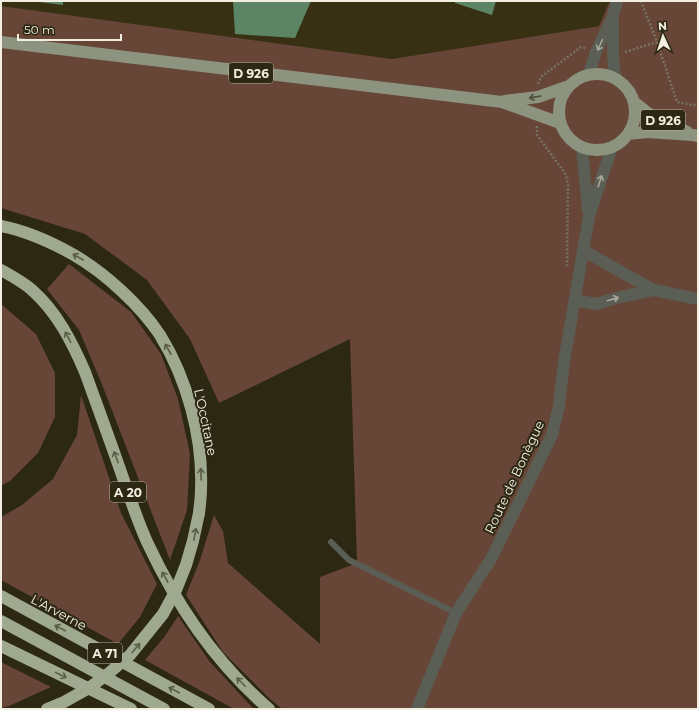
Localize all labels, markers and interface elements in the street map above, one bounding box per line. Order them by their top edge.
scale bar [18,16,121,42]
north arrow [643,16,683,56]
text: N [658,19,667,33]
text: 50 m [24,22,55,37]
one-way arrow [595,38,603,50]
road number: D 926 [229,63,273,83]
one-way arrow [529,93,542,101]
road number: D 926 [641,110,685,130]
one-way arrow [597,176,605,188]
one-way arrow [72,253,84,261]
one-way arrow [606,295,619,302]
one-way arrow [64,331,71,343]
one-way arrow [163,344,171,356]
street label: L'Occitane [191,387,221,457]
street label: Route de Bonègue [481,418,547,536]
one-way arrow [112,451,119,464]
one-way arrow [197,468,204,481]
road number: A 20 [110,482,146,502]
one-way arrow [191,528,199,541]
one-way arrow [161,572,169,584]
street label: L'Arverne [28,591,90,633]
one-way arrow [54,624,66,632]
road number: A 71 [88,643,122,663]
one-way arrow [131,643,140,653]
one-way arrow [55,672,67,679]
one-way arrow [236,677,246,687]
one-way arrow [169,686,181,694]

